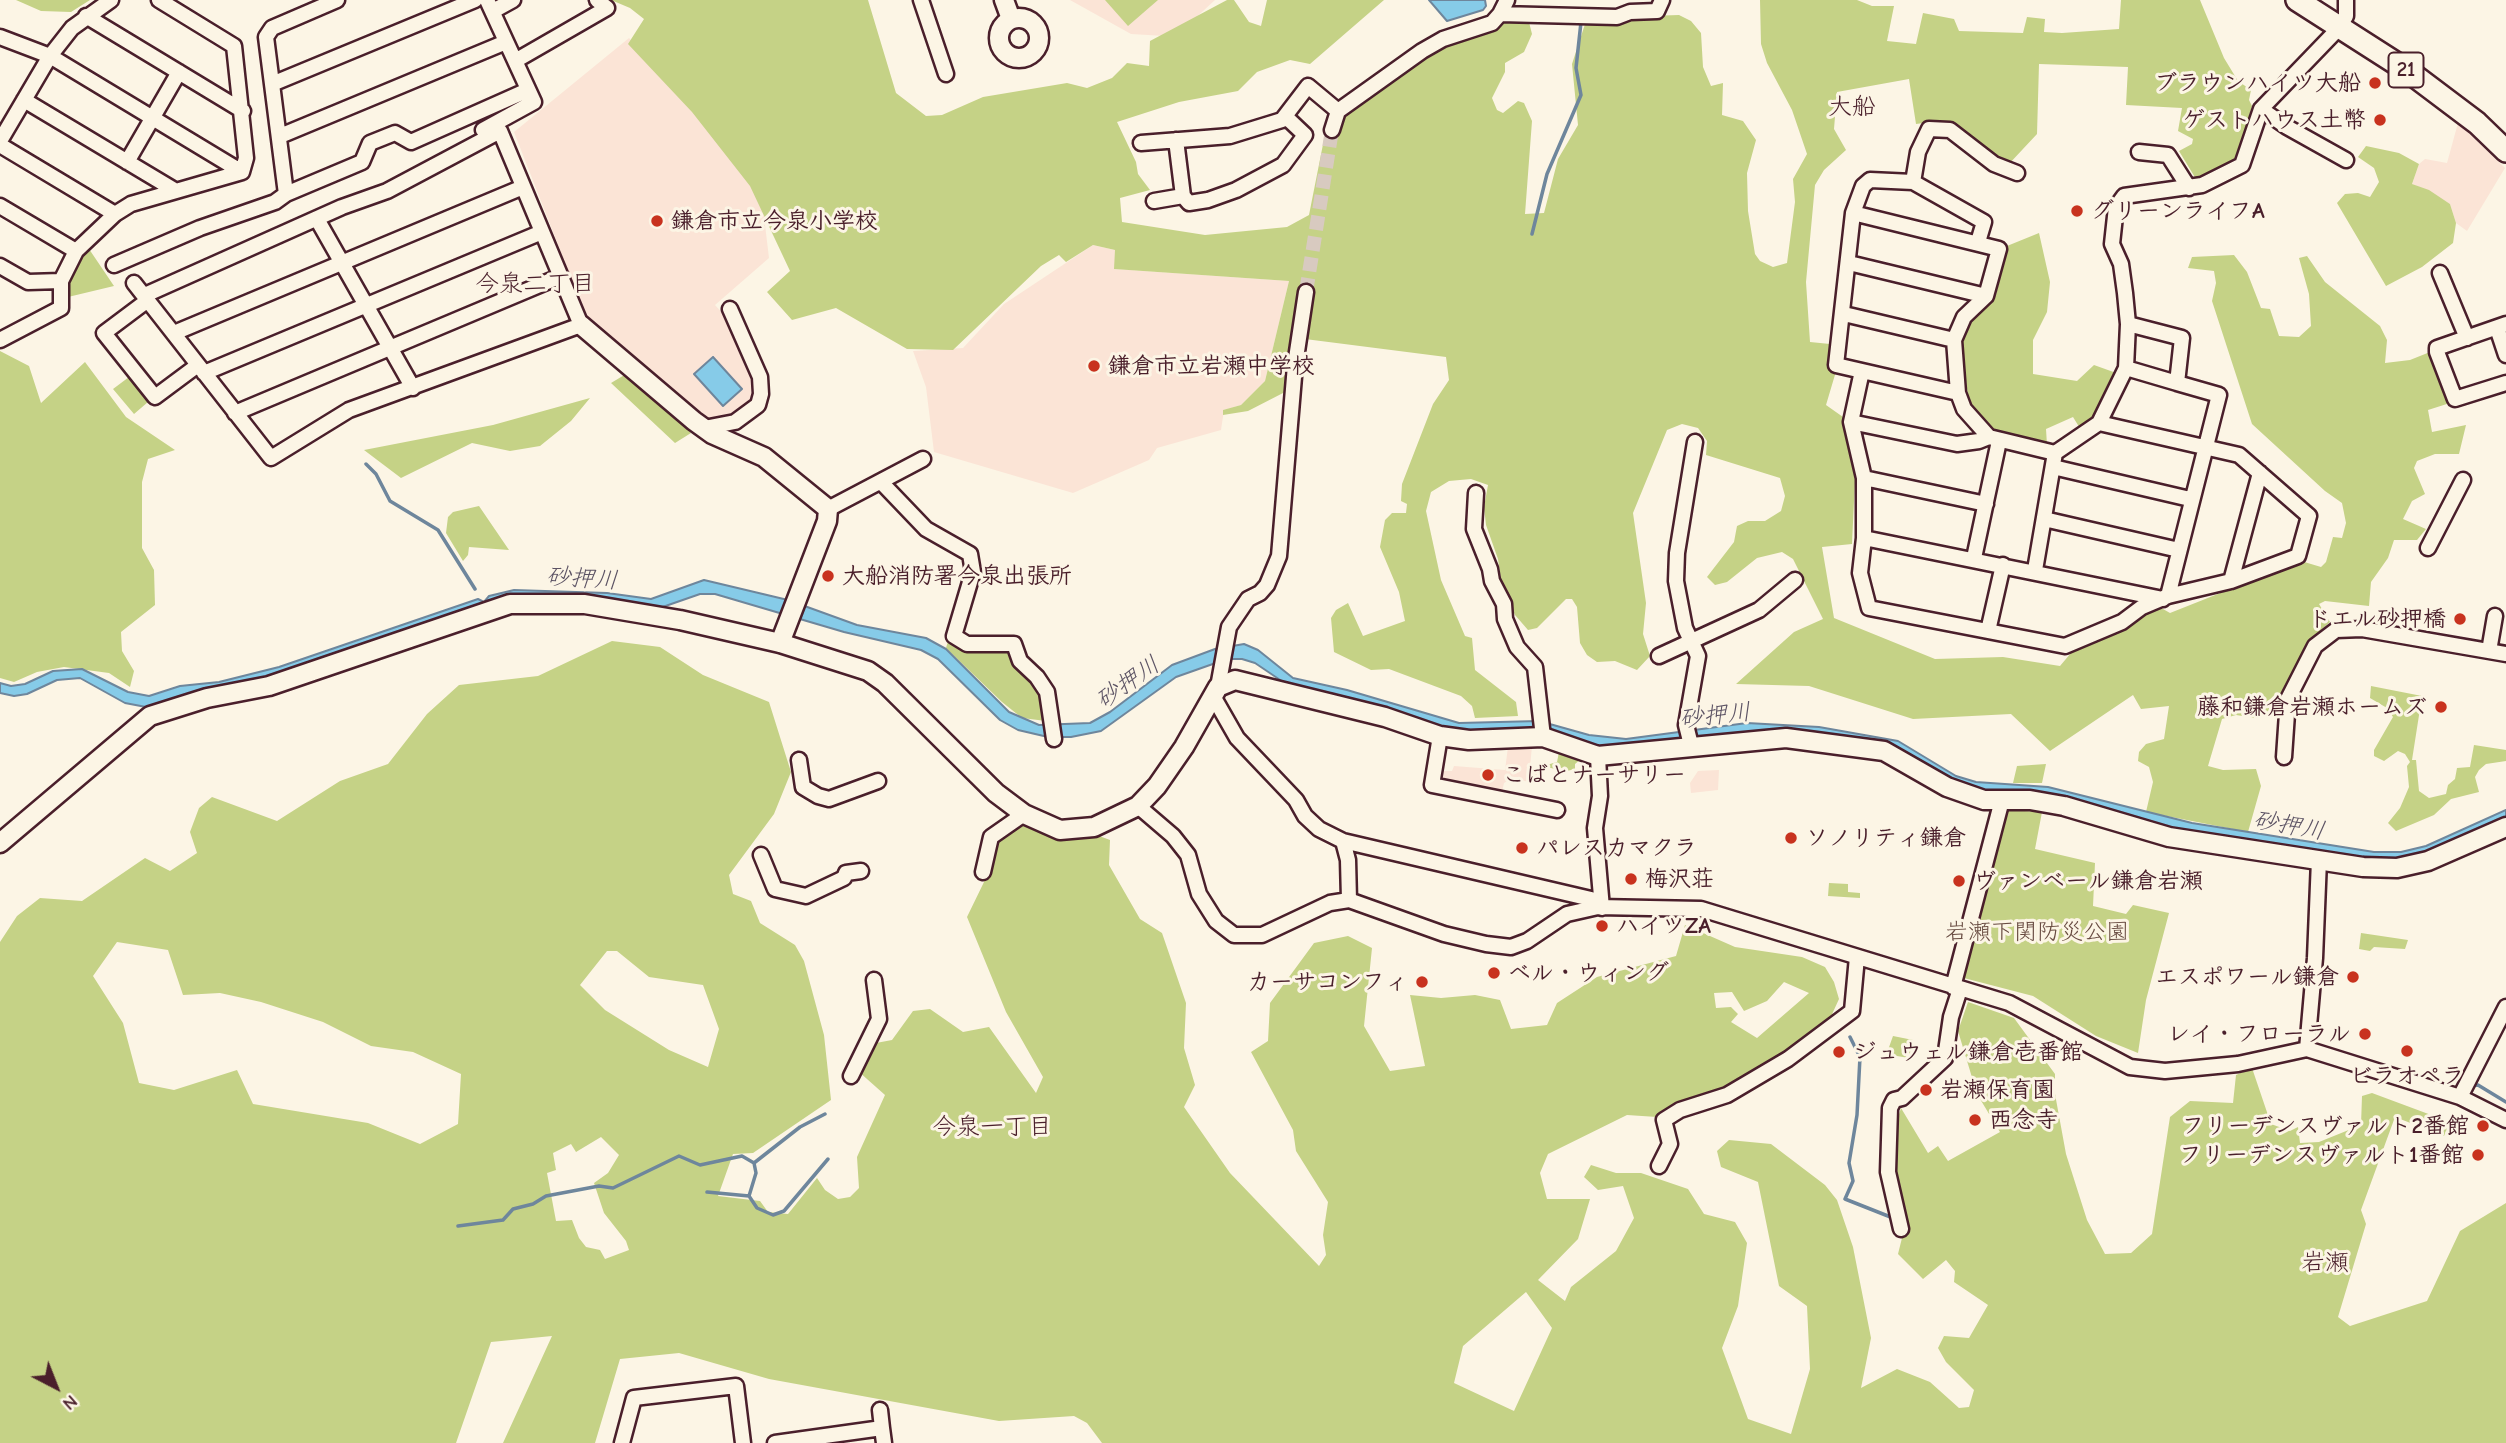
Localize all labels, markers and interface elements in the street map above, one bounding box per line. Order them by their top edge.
road number: 21 [2388,52,2424,88]
place label: ブラウンハイツ大船 [2154,69,2361,97]
marker: ブラウンハイツ大船 [2367,75,2383,91]
district label: 大船 [1828,93,1876,121]
place label: ゲストハウス土幣 [2182,106,2366,134]
marker: ゲストハウス土幣 [2372,112,2388,128]
place label: グリーンライフA [2091,197,2265,225]
marker: グリーンライフA [2069,203,2085,219]
place label: 鎌倉市立今泉小学校 [671,207,878,235]
marker: 鎌倉市立今泉小学校 [649,213,665,229]
district label: 今泉二丁目 [475,270,595,298]
place label: 鎌倉市立岩瀬中学校 [1108,352,1315,380]
marker: 鎌倉市立岩瀬中学校 [1086,358,1102,374]
water label: 砂押川 [545,562,619,596]
place label: 大船消防署今泉出張所 [842,562,1072,590]
marker: 大船消防署今泉出張所 [820,568,836,584]
place label: ドエル砂押橋 [2308,605,2446,633]
marker: ドエル砂押橋 [2452,611,2468,627]
water label: 砂押川 [1090,651,1166,715]
place label: 藤和鎌倉岩瀬ホームズ [2197,693,2427,721]
water label: 砂押川 [1678,698,1752,734]
marker: 藤和鎌倉岩瀬ホームズ [2433,699,2449,715]
place label: こばとナーサリー [1502,761,1686,789]
marker: こばとナーサリー [1480,767,1496,783]
water label: 砂押川 [2251,806,2327,846]
place label: ソノリティ鎌倉 [1805,824,1966,852]
marker: ソノリティ鎌倉 [1783,830,1799,846]
place label: パレスカマクラ [1536,834,1697,862]
marker: パレスカマクラ [1514,840,1530,856]
place label: 梅沢荘 [1645,865,1714,893]
place label: ヴァンベール鎌倉岩瀬 [1973,867,2203,895]
marker: 梅沢荘 [1623,871,1639,887]
marker: ヴァンベール鎌倉岩瀬 [1951,873,1967,889]
place label: ハイツZA [1616,912,1711,940]
marker: ハイツZA [1594,918,1610,934]
park label: 岩瀬下関防災公園 [1945,918,2129,946]
place label: ベル・ウィング [1508,959,1669,987]
place label: エスポワール鎌倉 [2155,963,2339,991]
marker: ベル・ウィング [1486,965,1502,981]
place label: カーサコンフィ [1247,968,1408,996]
marker: エスポワール鎌倉 [2345,969,2361,985]
marker: カーサコンフィ [1414,974,1430,990]
place label: レイ・フローラル [2167,1020,2351,1048]
marker: レイ・フローラル [2357,1026,2373,1042]
place label: ジュウェル鎌倉壱番館 [1853,1038,2083,1066]
marker: ビラオペラ [2399,1043,2415,1059]
marker: ジュウェル鎌倉壱番館 [1831,1044,1847,1060]
place label: ビラオペラ [2350,1062,2464,1090]
place label: 岩瀬保育園 [1940,1076,2055,1104]
marker: 岩瀬保育園 [1918,1082,1934,1098]
place label: 西念寺 [1989,1106,2058,1134]
marker: 西念寺 [1967,1112,1983,1128]
place label: フリーデンスヴァルト2番館 [2182,1112,2469,1140]
district label: 今泉一丁目 [932,1113,1052,1141]
marker: フリーデンスヴァルト2番館 [2475,1118,2491,1134]
place label: フリーデンスヴァルト1番館 [2179,1141,2464,1169]
marker: フリーデンスヴァルト1番館 [2470,1147,2486,1163]
district label: 岩瀬 [2301,1249,2349,1277]
north arrow [21,1352,91,1422]
text: N [58,1390,82,1415]

